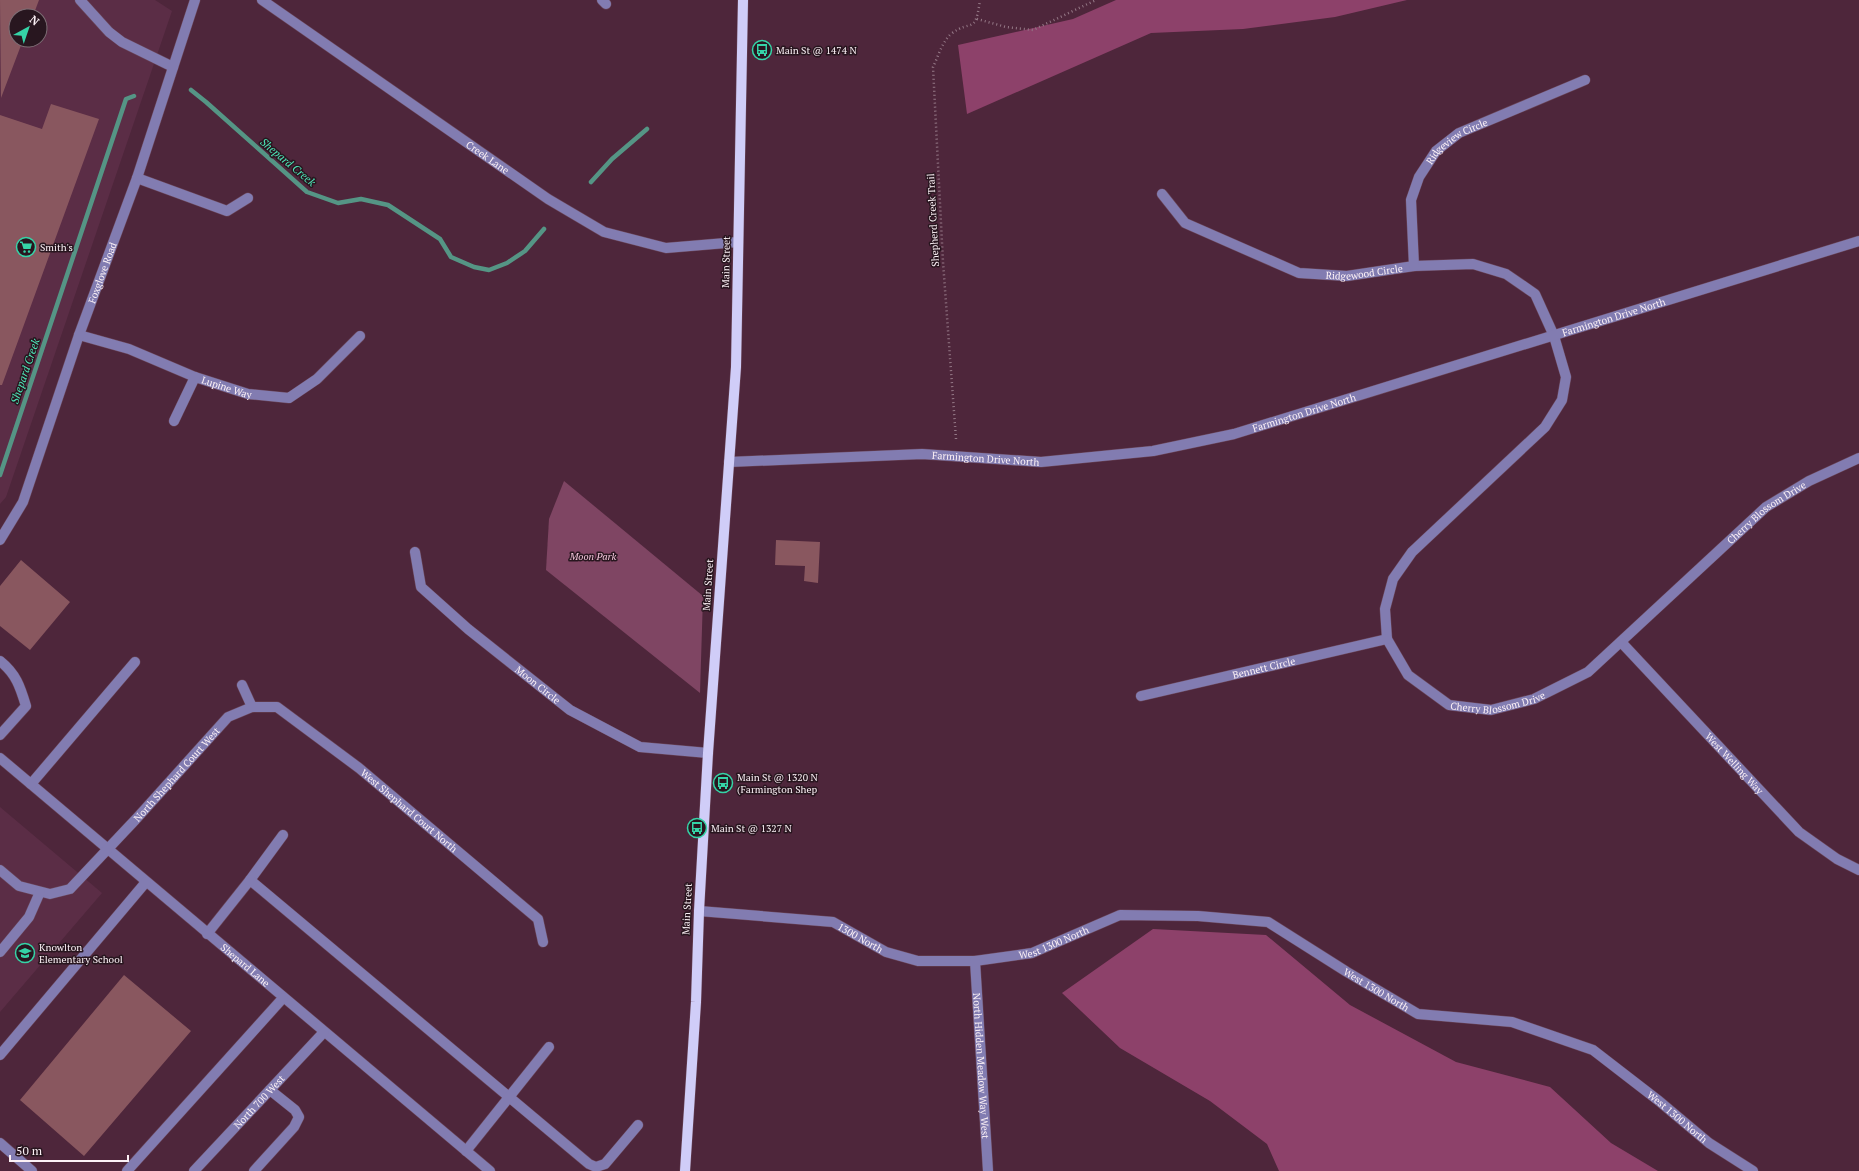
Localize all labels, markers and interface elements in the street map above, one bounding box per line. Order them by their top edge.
north arrow [8,8,48,48]
text: N [27,12,43,29]
bus stop icon: Main St @ 1474 N [751,39,773,61]
place label: Main St @ 1474 N [776,44,857,57]
street label: Ridgeview Circle [1423,115,1489,167]
water label: Shepard Creek [257,135,319,190]
street label: Creek Lane [464,138,512,177]
street label: Shepherd Creek Trail [924,173,942,267]
supermarket icon: Smith's [15,236,37,258]
street label: Main Street [719,236,733,288]
street label: Foxglove Road [85,240,119,305]
place label: Smith's [40,241,73,254]
street label: Ridgewood Circle [1325,261,1404,283]
street label: Farmington Drive North [1560,295,1667,339]
water label: Shepard Creek [7,336,43,405]
street label: Lupine Way [200,373,253,401]
street label: Farmington Drive North [1251,390,1357,434]
street label: Farmington Drive North [932,448,1040,468]
street label: Cherry Blossom Drive [1724,478,1808,547]
park label: Moon Park [569,550,616,563]
street label: Main Street [700,558,716,611]
street label: Bennett Circle [1231,654,1296,681]
street label: Moon Circle [513,663,563,707]
street label: Cherry Blossom Drive [1450,688,1547,717]
street label: North Shephard Court West [131,724,223,824]
street label: West Welling Way [1703,730,1767,797]
street label: West Shephard Court North [358,766,460,855]
place label: Main St @ 1320 N (Farmington Shep [737,771,818,796]
bus stop icon: Main St @ 1320 N (Farmington Shep [712,772,734,794]
bus stop icon: Main St @ 1327 N [686,817,708,839]
place label: Main St @ 1327 N [711,822,792,835]
street label: Main Street [679,883,695,935]
street label: 1300 North [835,920,886,956]
street label: West 1300 North [1018,923,1091,961]
street label: Shepard Lane [218,940,273,989]
place label: Knowlton Elementary School [39,941,123,966]
school or university icon: Knowlton Elementary School [14,942,36,964]
street label: West 1300 North [1341,965,1412,1014]
street label: North Hidden Meadow Way West [970,992,993,1139]
street label: North 700 West [231,1072,287,1131]
street label: West 1300 North [1645,1088,1710,1146]
scale bar [10,1137,128,1163]
text: 50 m [16,1143,43,1158]

